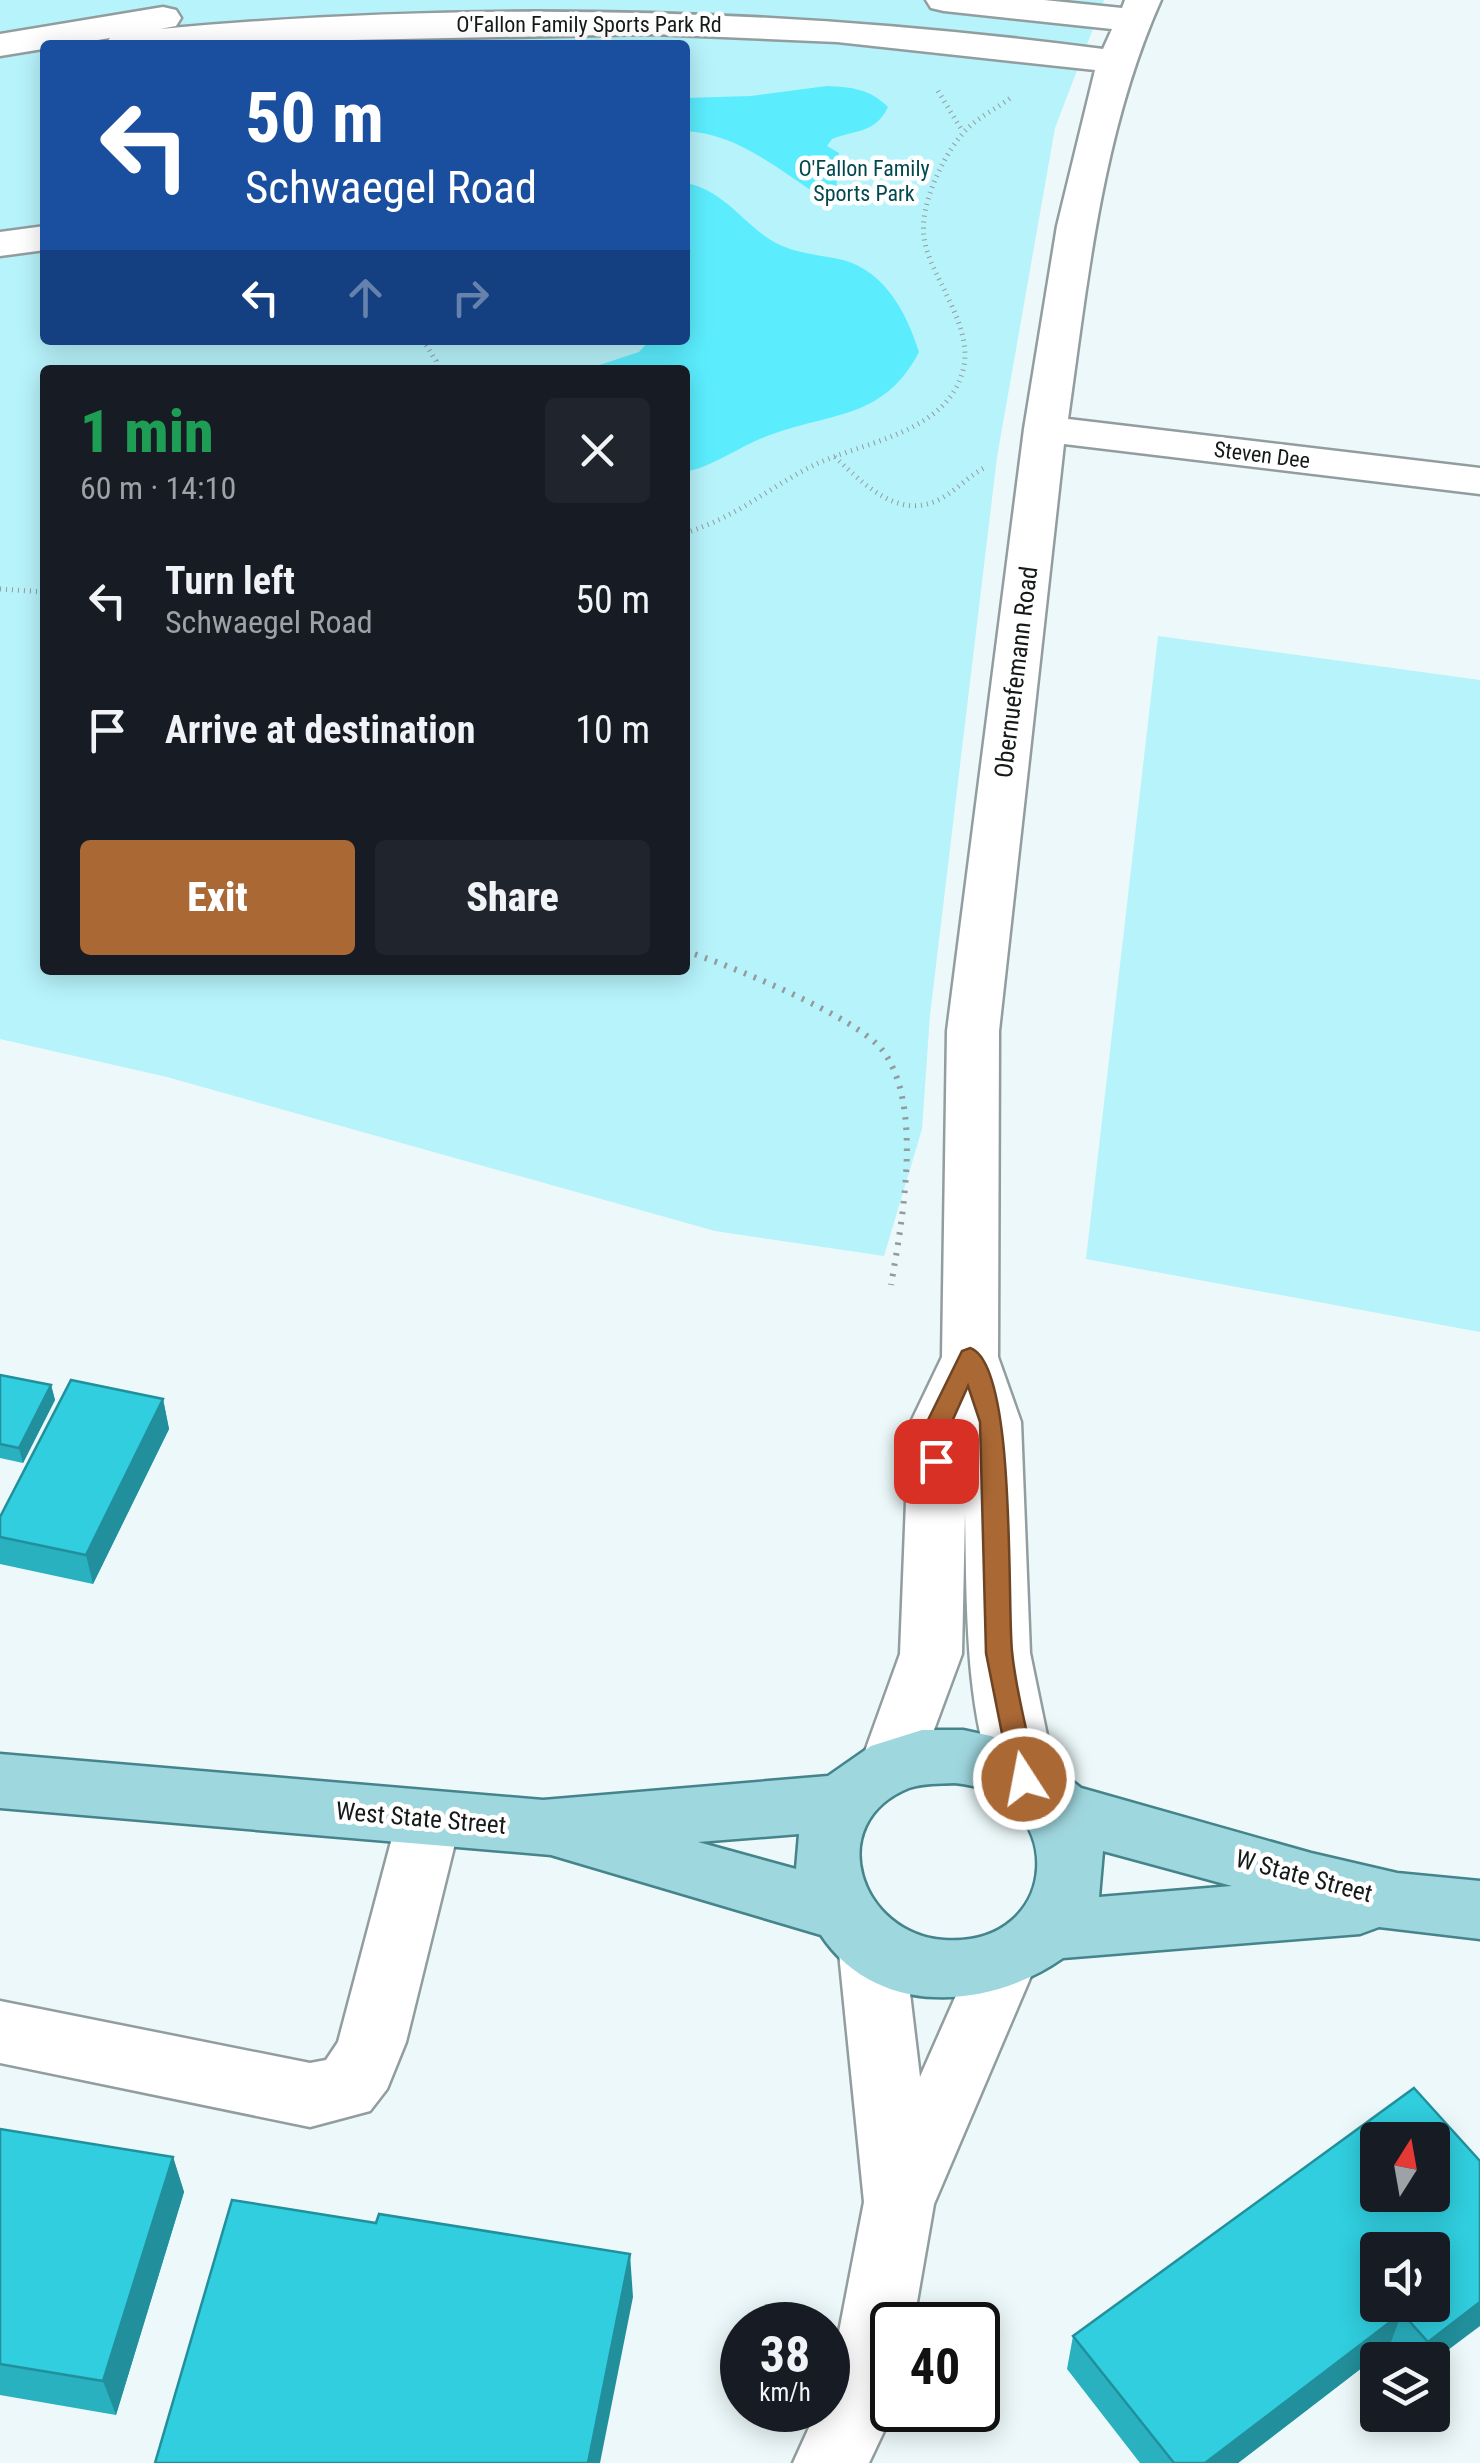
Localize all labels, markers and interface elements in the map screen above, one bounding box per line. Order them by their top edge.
street label: O'Fallon Family Sports Park Rd [456,12,722,37]
text: 50 m [245,77,384,159]
icon: left [80,80,210,210]
park label: O'Fallon Family Sports Park [798,156,930,206]
text: Schwaegel Road [245,161,537,214]
icon: left [233,270,288,325]
icon: ahead [338,270,393,325]
icon: right [443,270,498,325]
text: 1 min [80,396,214,467]
button: close [545,398,650,503]
street label: Steven Dee [1213,437,1311,473]
text: 60 m · 14:10 [80,469,236,507]
text: Turn left [165,559,295,603]
street label: Obernuefemann Road [989,565,1043,779]
icon: left [80,573,135,628]
text: 50 m [575,578,650,622]
text: Schwaegel Road [165,603,373,641]
icon: arrive [80,703,135,758]
text: Arrive at destination [165,708,475,752]
text: 10 m [575,708,650,752]
button: Exit [80,840,355,955]
button: Share [375,840,650,955]
pin [894,1419,979,1504]
icon: arrive [909,1434,964,1489]
position arrow [972,1727,1076,1831]
street label: West State Street [335,1796,507,1840]
street label: W State Street [1232,1844,1376,1908]
north arrow [1360,2122,1450,2212]
map controls [1360,2122,1450,2432]
button: sound [1360,2232,1450,2322]
speed limit sign: 40 [870,2302,1000,2432]
text: 38 [760,2326,810,2384]
button: layers [1360,2342,1450,2432]
text: km/h [759,2378,811,2407]

